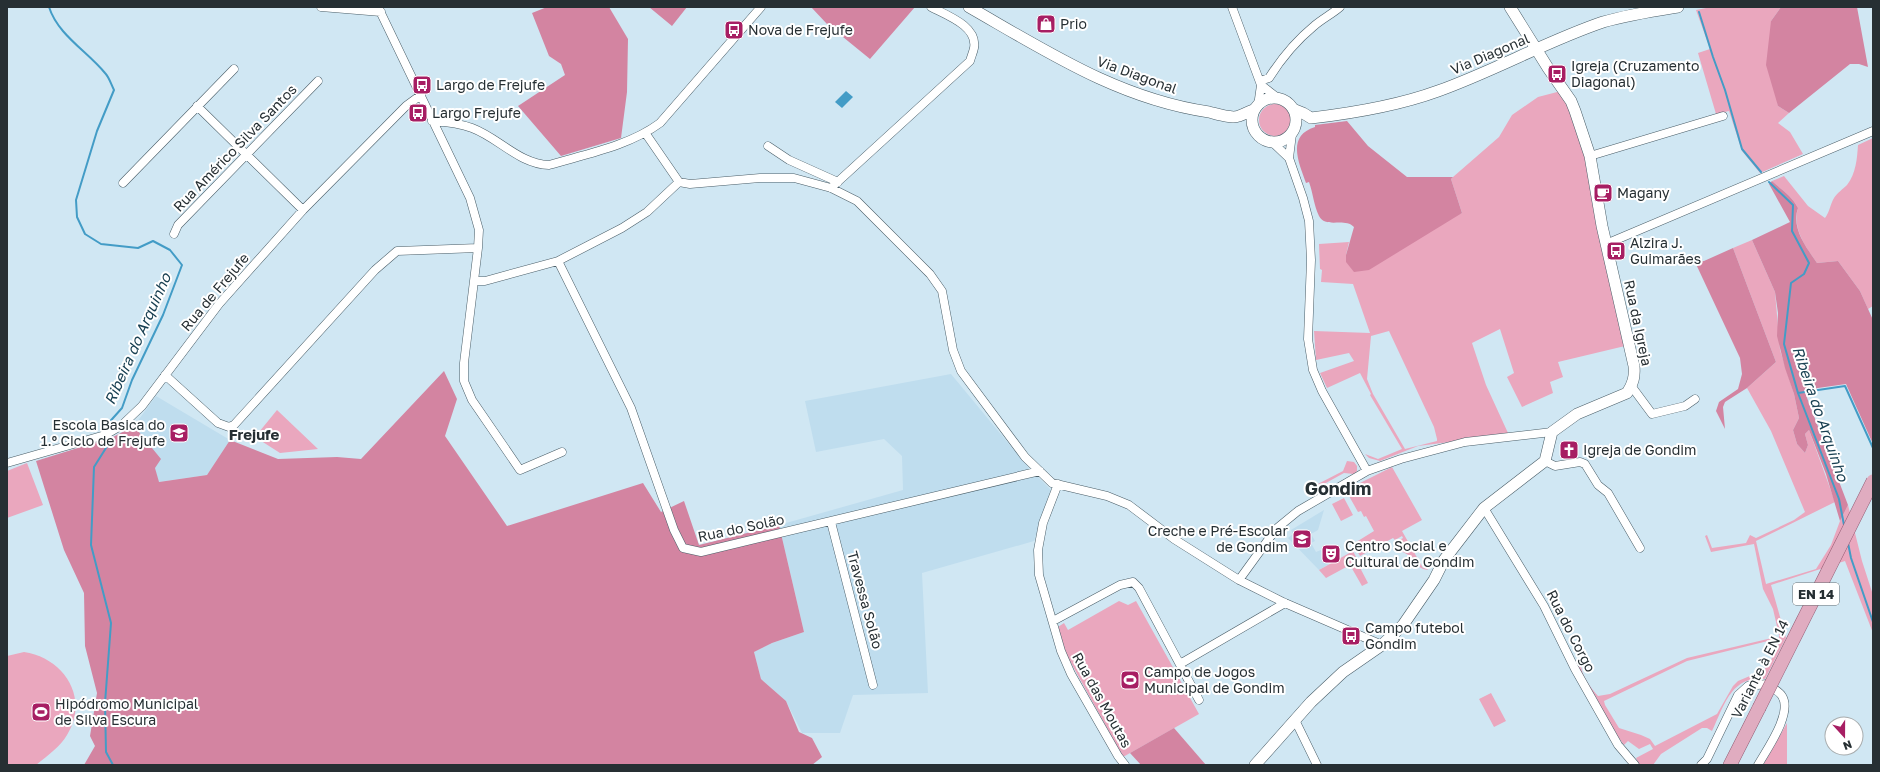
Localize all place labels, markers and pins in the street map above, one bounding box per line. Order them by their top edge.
shop icon: Prio [1035,13,1057,35]
place label: Prio [1060,15,1087,32]
bus stop icon: Nova de Frejufe [723,19,745,41]
place label: Nova de Frejufe [748,21,853,38]
place label: Igreja (Cruzamento Diagonal) [1571,57,1699,90]
bus stop icon: Igreja (Cruzamento Diagonal) [1546,63,1568,85]
bus stop icon: Largo de Frejufe [411,74,433,96]
place label: Largo de Frejufe [436,76,545,93]
bus stop icon: Largo Frejufe [407,102,429,124]
place label: Largo Frejufe [432,104,521,121]
cafe icon: Magany [1592,182,1614,204]
place label: Magany [1617,184,1670,201]
place label: Alzira J. Guimarães [1630,234,1701,267]
bus stop icon: Alzira J. Guimarães [1605,240,1627,262]
place label: Escola Basica do 1.º Ciclo de Frejufe [41,416,165,449]
school or university icon: Escola Basica do 1.º Ciclo de Frejufe [168,422,190,444]
church icon: Igreja de Gondim [1558,439,1580,461]
place label: Igreja de Gondim [1583,441,1696,458]
place label: Creche e Pré-Escolar de Gondim [1148,522,1289,555]
school or university icon: Creche e Pré-Escolar de Gondim [1291,528,1313,550]
place label: Centro Social e Cultural de Gondim [1345,537,1474,570]
theatre icon: Centro Social e Cultural de Gondim [1320,543,1342,565]
place label: Campo futebol Gondim [1365,619,1464,652]
bus stop icon: Campo futebol Gondim [1340,625,1362,647]
place label: Campo de Jogos Municipal de Gondim [1144,663,1285,696]
sports icon: Campo de Jogos Municipal de Gondim [1119,669,1141,691]
place label: Hipódromo Municipal de Silva Escura [55,695,198,728]
sports icon: Hipódromo Municipal de Silva Escura [30,701,52,723]

